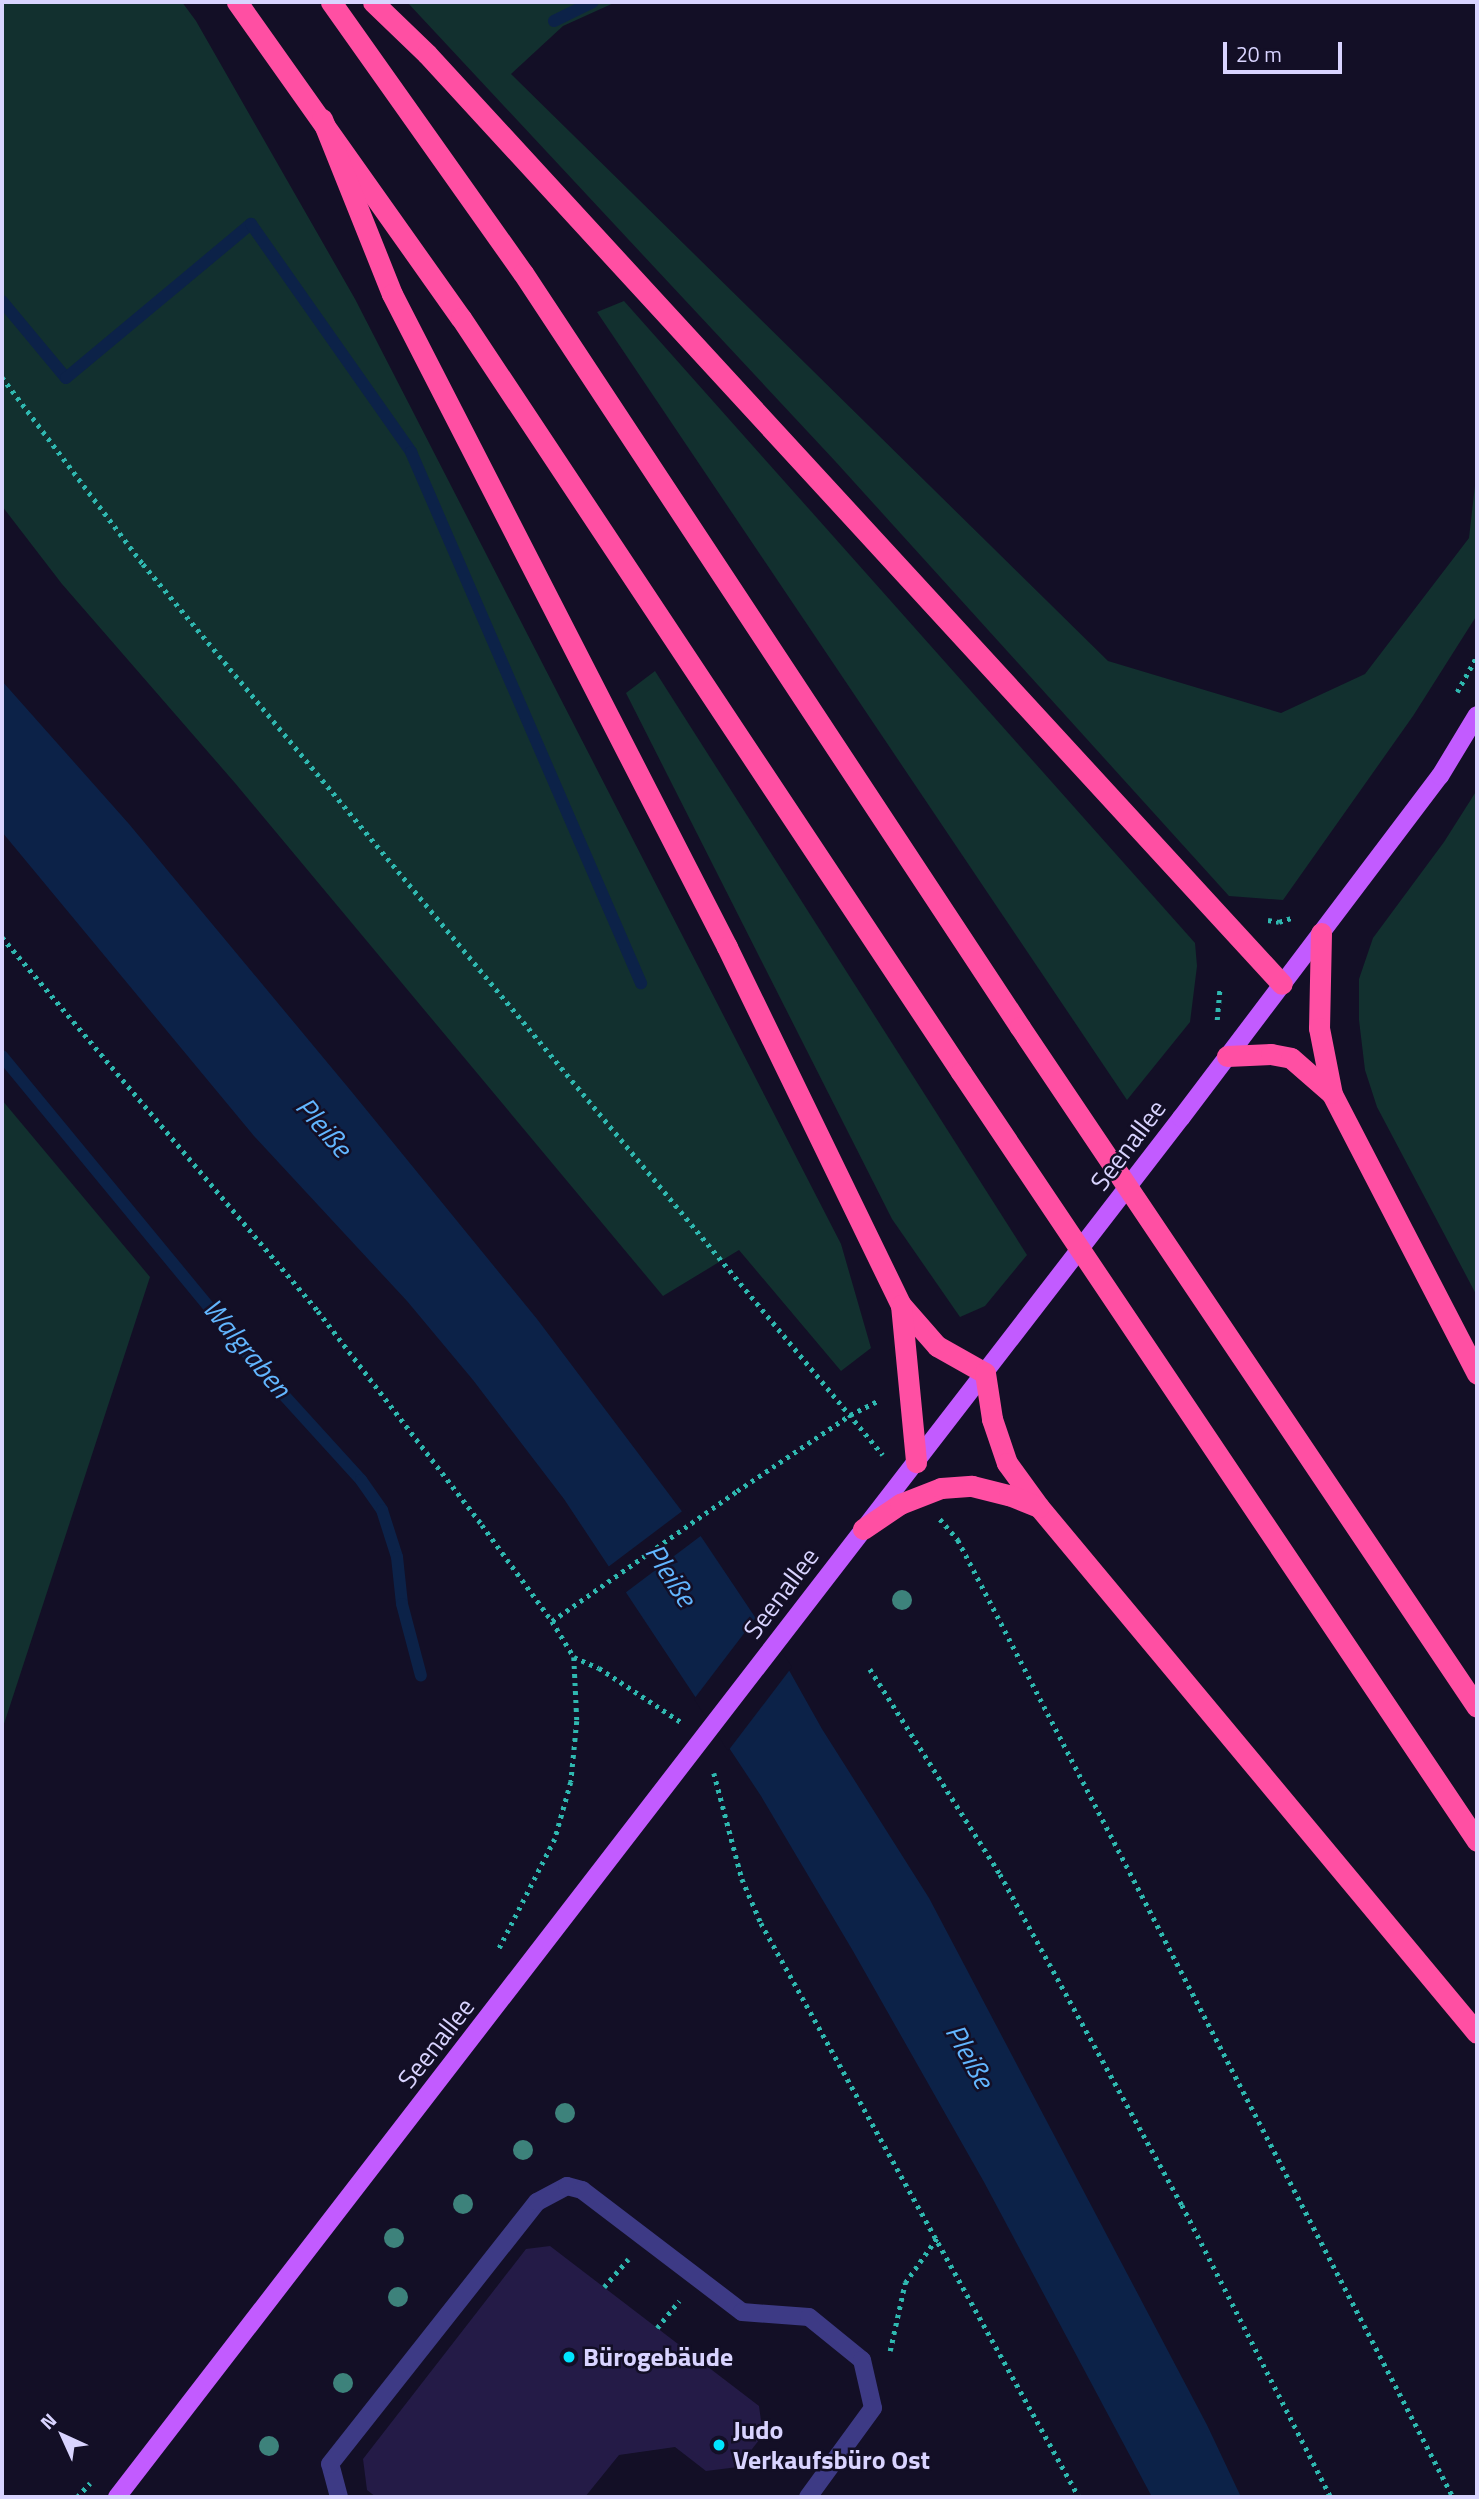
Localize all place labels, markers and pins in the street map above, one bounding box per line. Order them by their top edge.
place label: Bürogebäude [583,2341,733,2373]
marker: Bürogebäude [561,2349,577,2365]
place label: Judo Verkaufsbüro Ost [733,2414,930,2476]
marker: Judo Verkaufsbüro Ost [711,2437,727,2453]

